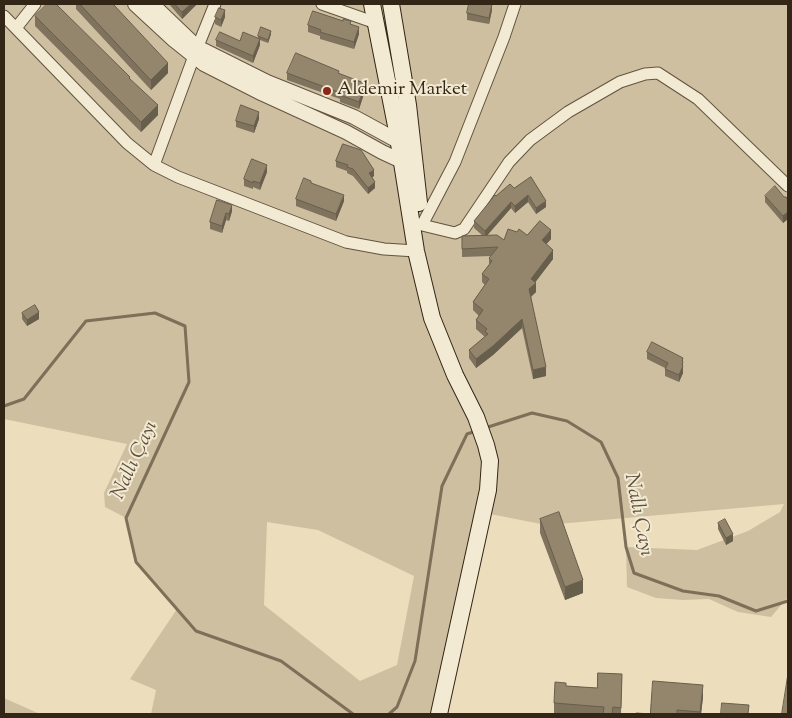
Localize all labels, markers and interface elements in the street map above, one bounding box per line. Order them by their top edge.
place label: Aldemir Market [337,80,467,102]
marker: Aldemir Market [321,85,333,97]
water label: Nallı Çayı [107,418,165,504]
water label: Nallı Çayı [617,472,657,558]

